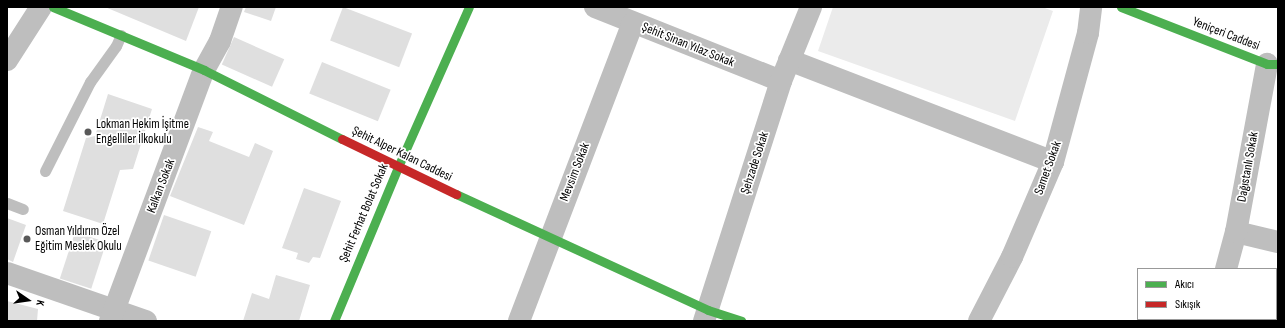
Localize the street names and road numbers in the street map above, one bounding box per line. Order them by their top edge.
street label: Yeniçeri Caddesi [1190,14,1262,54]
street label: Şehit Sinan Yılaz Sokak [639,19,737,71]
street label: Şehit Alper Kalan Caddesi [349,123,455,185]
street label: Şehzade Sokak [738,130,772,196]
street label: Dağıstanlı Sokak [1234,131,1262,203]
street label: Samet Sokak [1031,139,1065,197]
street label: Mevsim Sokak [557,141,593,203]
street label: Kalkan Sokak [144,157,178,215]
street label: Şehit Ferhat Bolat Sokak [336,161,392,265]

